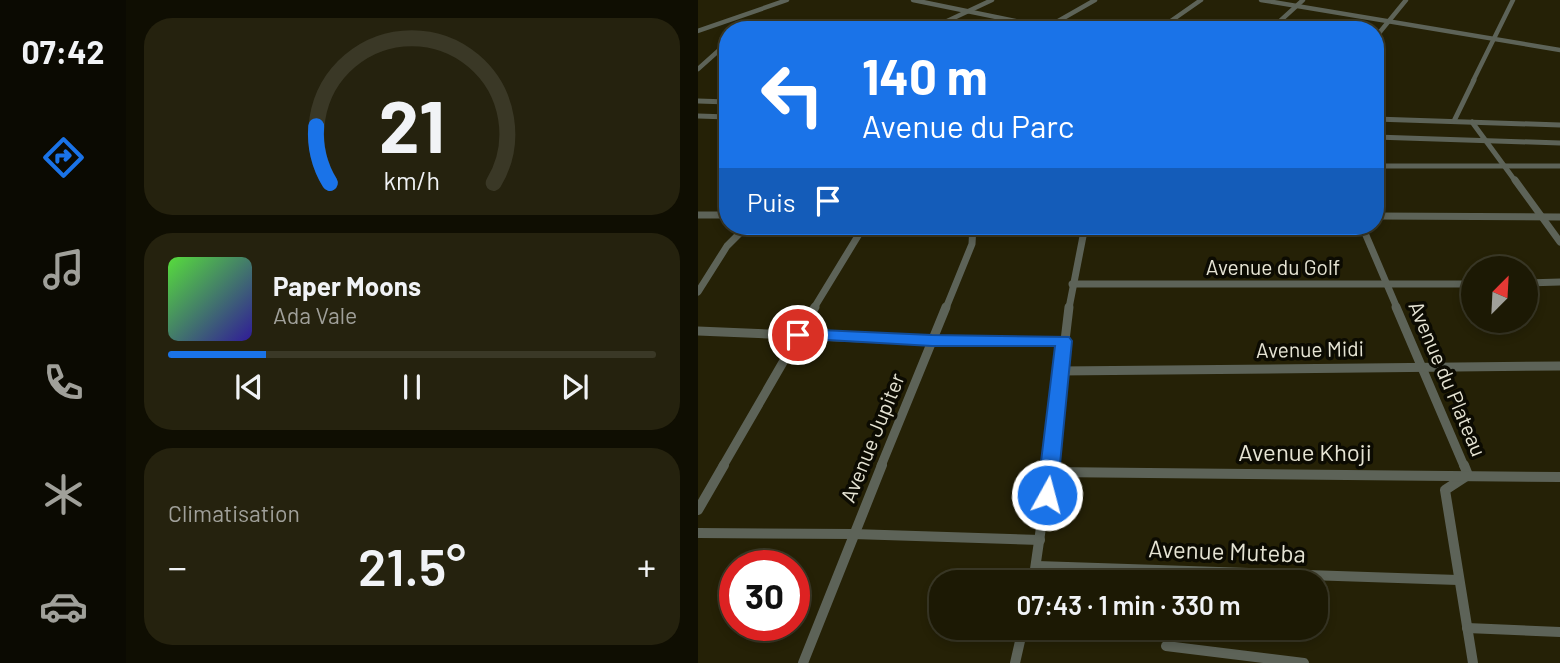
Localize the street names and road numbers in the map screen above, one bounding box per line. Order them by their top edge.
street label: Avenue du Golf [1206,254,1340,279]
street label: Avenue du Plateau [1404,297,1492,460]
street label: Avenue Midi [1256,335,1364,362]
street label: Avenue Jupiter [834,369,909,506]
street label: Avenue Khoji [1238,437,1372,466]
street label: Avenue Muteba [1148,533,1306,568]

